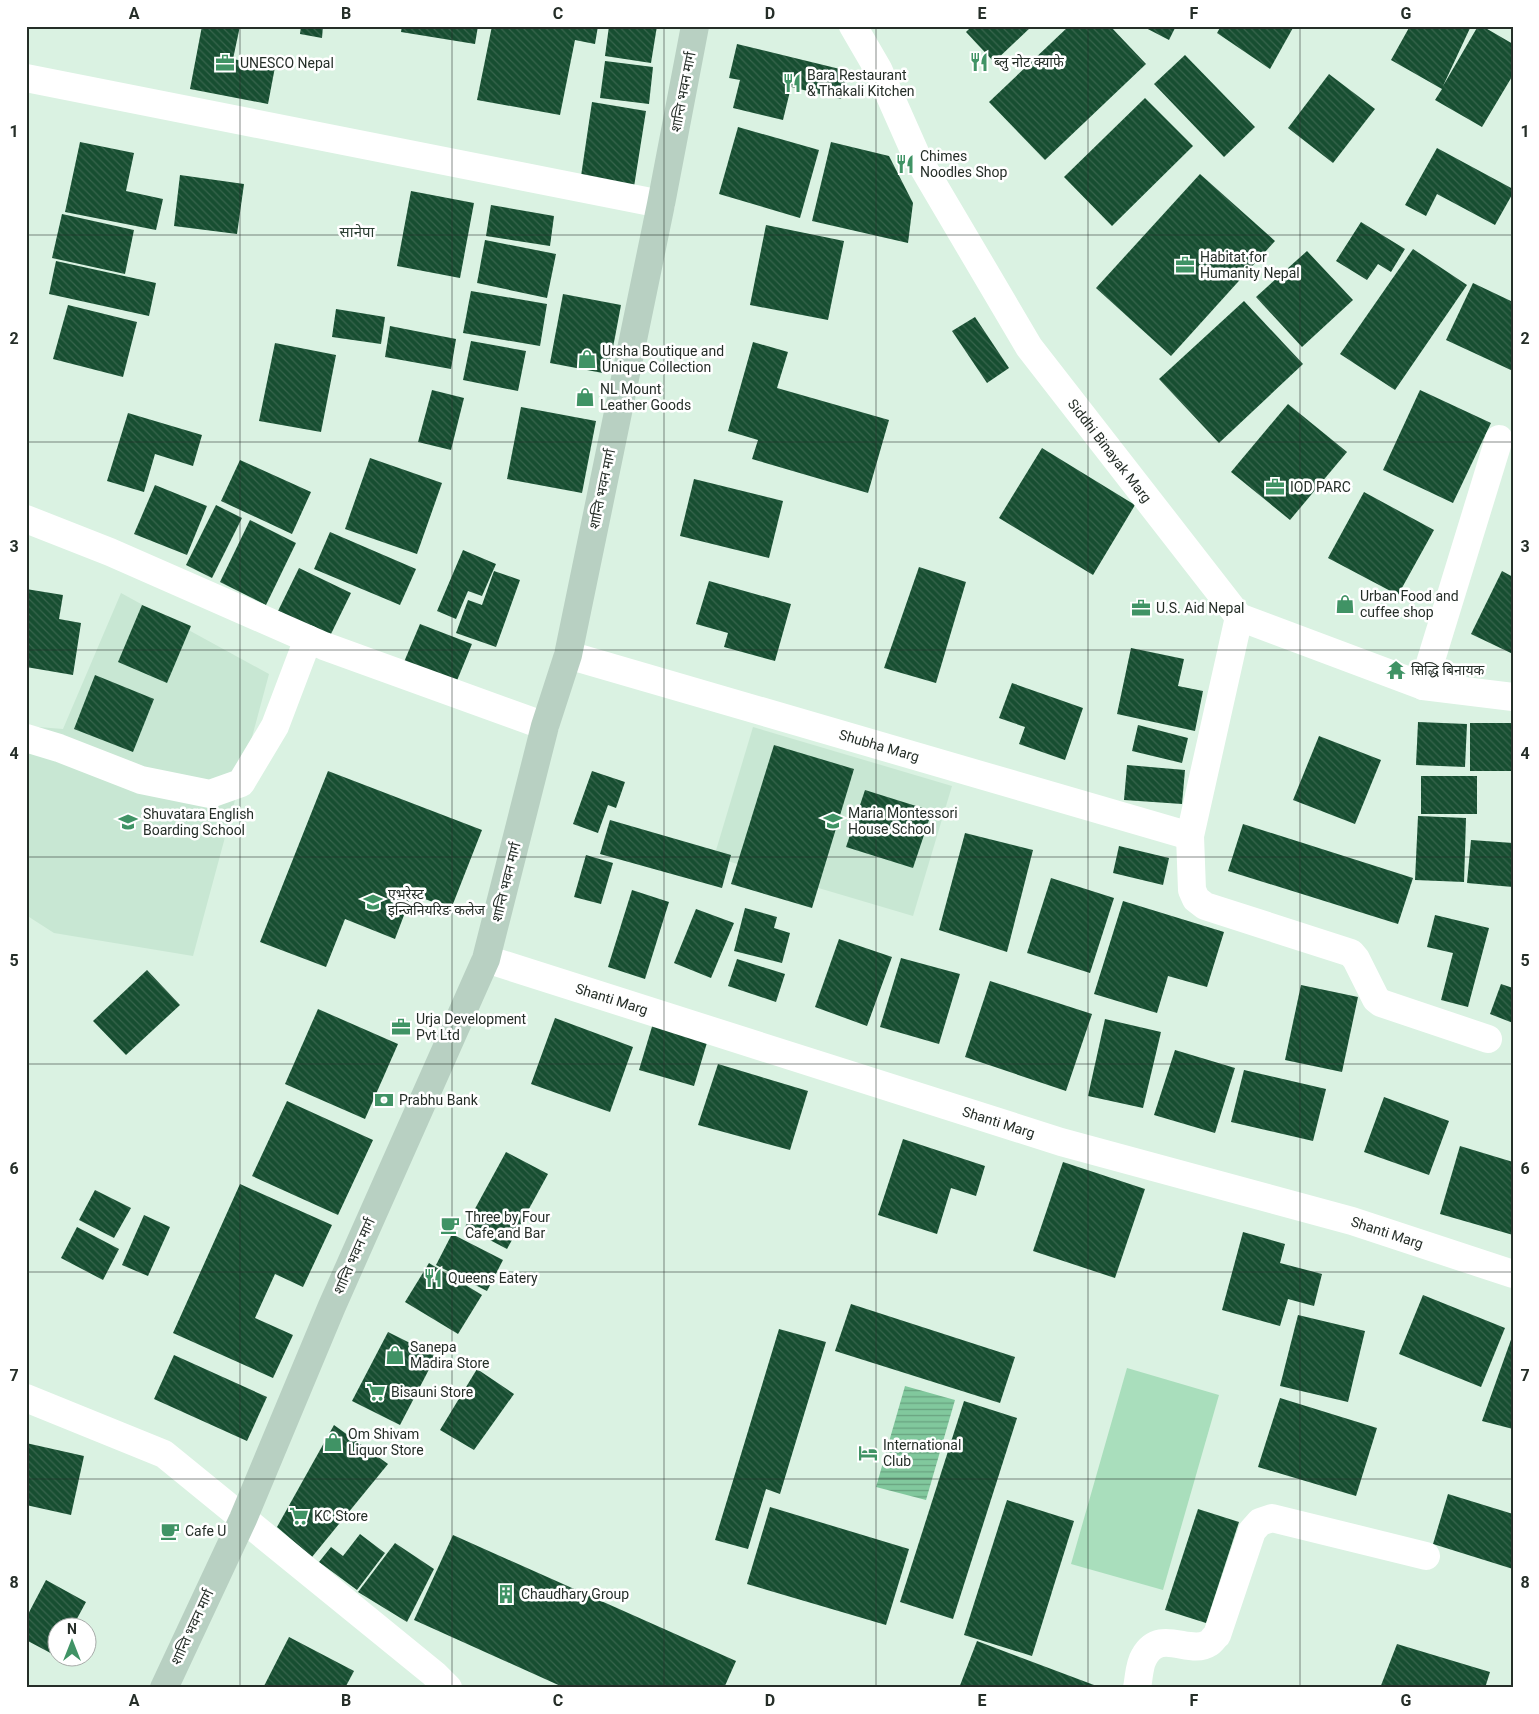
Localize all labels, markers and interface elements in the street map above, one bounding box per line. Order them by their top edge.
text: A [129,4,140,23]
text: B [341,4,351,23]
text: C [553,4,563,23]
text: D [765,4,775,23]
text: E [978,4,987,23]
text: F [1190,4,1199,23]
text: G [1401,4,1412,23]
street label: शान्ति भवन मार्ग [667,49,699,133]
restaurant icon: ब्लु नोट क्याफे [968,51,990,73]
office icon: UNESCO Nepal [214,52,236,74]
place label: ब्लु नोट क्याफे [994,53,1064,72]
place label: UNESCO Nepal [240,55,334,71]
place label: Bara Restaurant & Thakali Kitchen [807,67,915,99]
restaurant icon: Bara Restaurant & Thakali Kitchen [781,72,803,94]
text: 1 [9,122,19,141]
text: 1 [1520,122,1530,141]
place label: Chimes Noodles Shop [920,148,1007,180]
restaurant icon: Chimes Noodles Shop [894,153,916,175]
district label: सानेपा [340,223,375,241]
place label: Habitat for Humanity Nepal [1200,249,1300,281]
office icon: Habitat for Humanity Nepal [1174,254,1196,276]
text: 2 [9,329,19,348]
text: 2 [1520,329,1530,348]
place label: Ursha Boutique and Unique Collection [602,343,724,375]
shop icon: Ursha Boutique and Unique Collection [576,348,598,370]
place label: NL Mount Leather Goods [600,381,691,413]
shop icon: NL Mount Leather Goods [574,386,596,408]
street label: Siddhi Binayak Marg [1065,396,1155,506]
street label: शान्ति भवन मार्ग [586,446,619,530]
office icon: IOD PARC [1264,476,1286,498]
place label: IOD PARC [1290,479,1351,495]
text: 3 [9,537,19,556]
text: 3 [1520,537,1530,556]
place label: Urban Food and cuffee shop [1360,588,1459,620]
shop icon: Urban Food and cuffee shop [1334,593,1356,615]
office icon: U.S. Aid Nepal [1130,597,1152,619]
place label: U.S. Aid Nepal [1156,600,1244,616]
temple icon: सिद्धि बिनायक [1385,659,1407,681]
place label: सिद्धि बिनायक [1411,662,1485,678]
street label: Shubha Marg [837,726,921,765]
text: 4 [9,744,19,763]
text: 4 [1520,744,1530,763]
place label: Maria Montessori House School [848,805,958,837]
place label: Shuvatara English Boarding School [143,806,254,838]
school or university icon: Maria Montessori House School [822,810,844,832]
school or university icon: Shuvatara English Boarding School [117,811,139,833]
street label: शान्ति भवन मार्ग [488,840,524,923]
place label: एभरेस्ट इन्जिनियरिङ कलेज [388,885,486,918]
school or university icon: एभरेस्ट इन्जिनियरिङ कलेज [362,891,384,913]
text: 5 [9,951,19,970]
text: 5 [1520,951,1530,970]
street label: Shanti Marg [574,980,650,1018]
place label: Urja Development Pvt Ltd [416,1011,527,1043]
office icon: Urja Development Pvt Ltd [390,1016,412,1038]
bank icon: Prabhu Bank [373,1089,395,1111]
place label: Prabhu Bank [399,1092,479,1108]
street label: Shanti Marg [960,1103,1037,1141]
text: 6 [9,1159,19,1178]
text: 6 [1520,1159,1530,1178]
place label: Three by Four Cafe and Bar [465,1209,550,1241]
street label: Shanti Marg [1349,1213,1425,1252]
cafe icon: Three by Four Cafe and Bar [439,1214,461,1236]
street label: शान्ति भवन मार्ग [330,1215,378,1296]
restaurant icon: Queens Eatery [422,1267,444,1289]
place label: Queens Eatery [448,1270,538,1286]
place label: Sanepa Madira Store [410,1339,489,1371]
shop icon: Sanepa Madira Store [384,1344,406,1366]
text: 7 [9,1366,19,1385]
text: 7 [1520,1366,1530,1385]
supermarket icon: Bisauni Store [365,1381,387,1403]
place label: Bisauni Store [391,1384,473,1400]
place label: Om Shivam Liquor Store [348,1426,424,1458]
shop icon: Om Shivam Liquor Store [322,1431,344,1453]
place label: International Club [883,1437,961,1469]
hotel icon: International Club [857,1442,879,1464]
supermarket icon: KC Store [288,1505,310,1527]
place label: KC Store [314,1508,368,1524]
cafe icon: Cafe U [159,1520,181,1542]
place label: Cafe U [185,1523,226,1539]
text: 8 [9,1573,19,1592]
text: 8 [1520,1573,1530,1592]
building icon: Chaudhary Group [495,1583,517,1605]
street label: शान्ति भवन मार्ग [168,1586,217,1667]
place label: Chaudhary Group [521,1586,629,1602]
north arrow [48,1616,98,1666]
text: N [67,1621,77,1637]
text: A [129,1691,140,1710]
text: B [341,1691,351,1710]
text: C [553,1691,563,1710]
text: D [765,1691,775,1710]
text: E [978,1691,987,1710]
text: F [1190,1691,1199,1710]
text: G [1401,1691,1412,1710]

